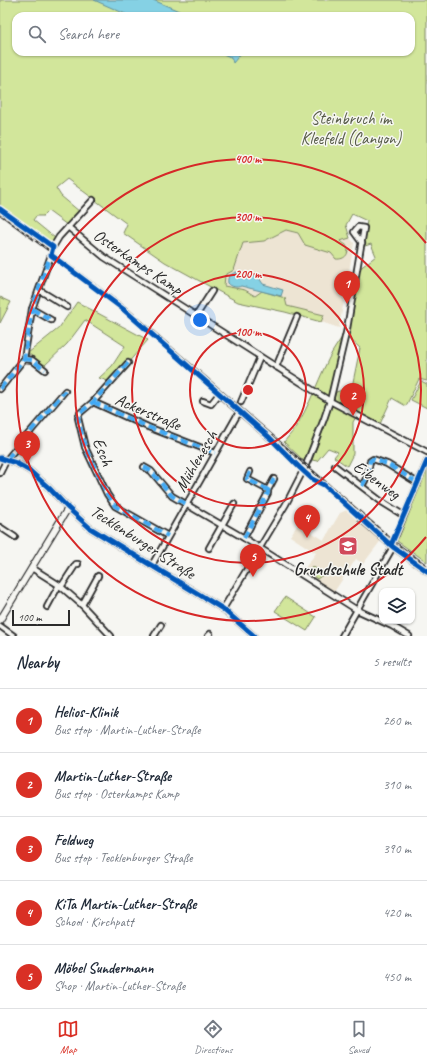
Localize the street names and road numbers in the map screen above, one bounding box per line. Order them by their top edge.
street label: Osterkamps Kamp [89,224,188,300]
street label: Ackerstraße [112,389,185,436]
street label: Mühlenesch [170,426,222,495]
street label: Esch [88,435,118,469]
street label: Eibenweg [349,456,405,505]
street label: Tecklenburger Straße [87,500,201,584]

